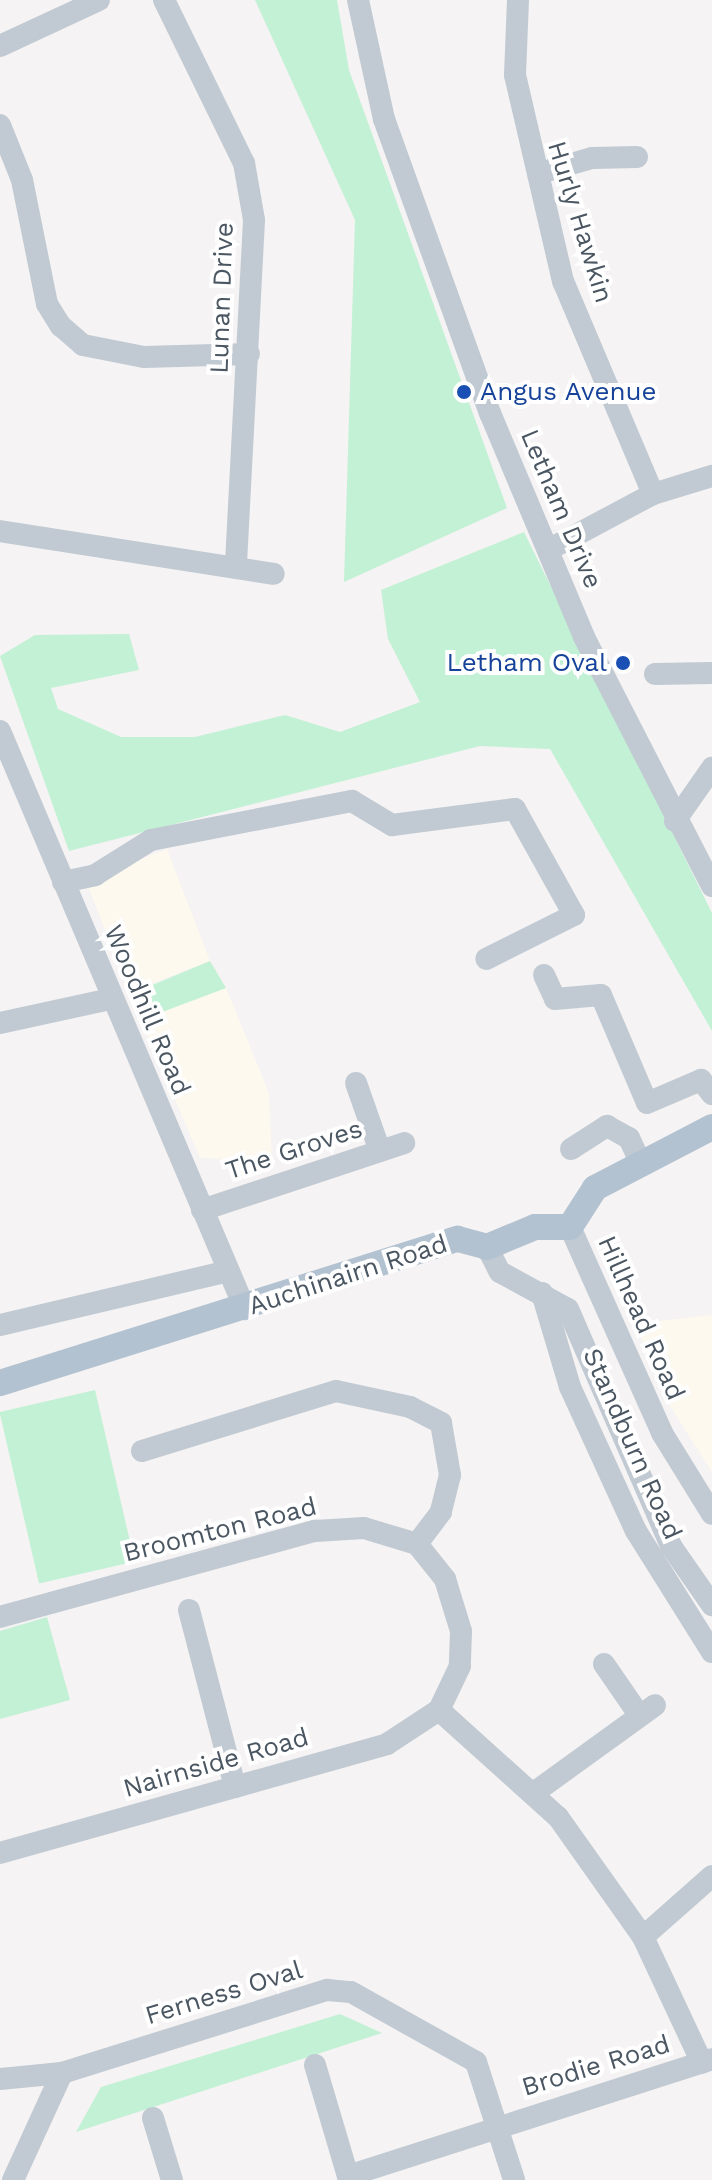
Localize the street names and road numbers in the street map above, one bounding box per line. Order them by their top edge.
street label: Hurly Hawkin [541,137,619,307]
street label: Lunan Drive [204,222,240,374]
street label: Letham Drive [513,425,609,593]
street label: Woodhill Road [97,920,197,1100]
street label: The Groves [222,1113,366,1187]
street label: Auchinairn Road [245,1228,451,1322]
street label: Hillhead Road [591,1231,691,1405]
street label: Standburn Road [576,1344,688,1544]
street label: Broomton Road [120,1491,320,1569]
street label: Nairnside Road [120,1722,312,1804]
street label: Ferness Oval [142,1954,306,2032]
street label: Brodie Road [518,2029,674,2103]

